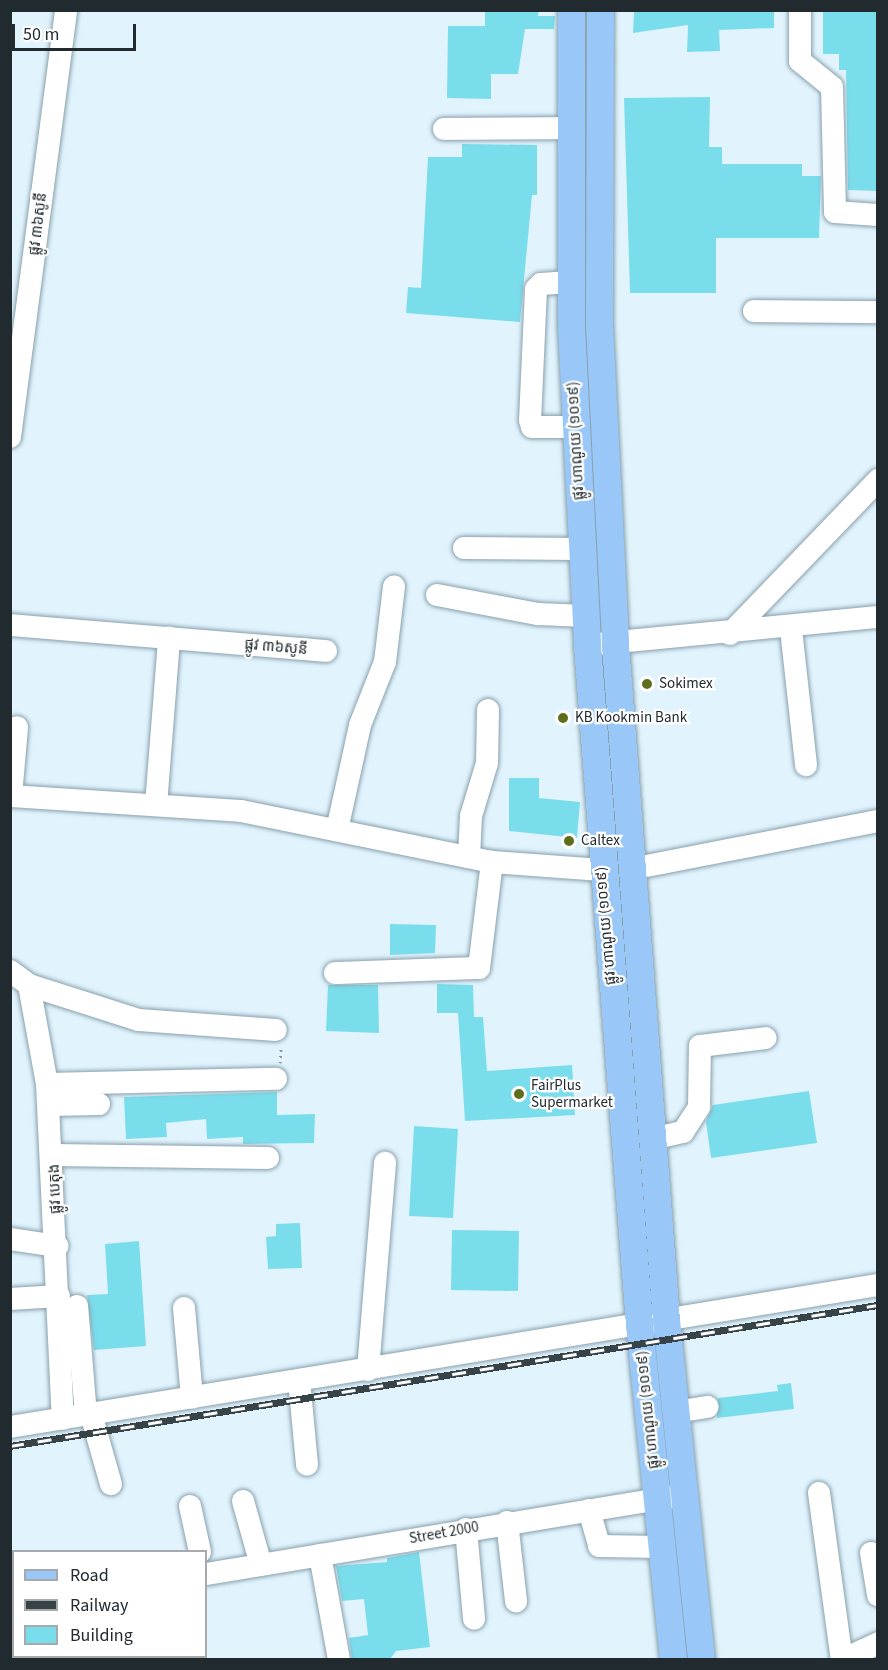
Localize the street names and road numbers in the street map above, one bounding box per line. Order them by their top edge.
street label: ផ្លូវ ៣៦សូនី [25,191,51,257]
street label: ផ្លូវ ហាណូយ (១០១៩) [564,381,588,501]
street label: ផ្លូវ ៣៦សូនី [244,635,308,659]
street label: ផ្លូវ ហាណូយ (១០១៩) [592,866,620,986]
street label: ផ្លូវ បេតុង [45,1164,65,1214]
street label: ផ្លូវ ហាណូយ (១០១៩) [633,1350,663,1470]
street label: Street 2000 [408,1518,480,1548]

